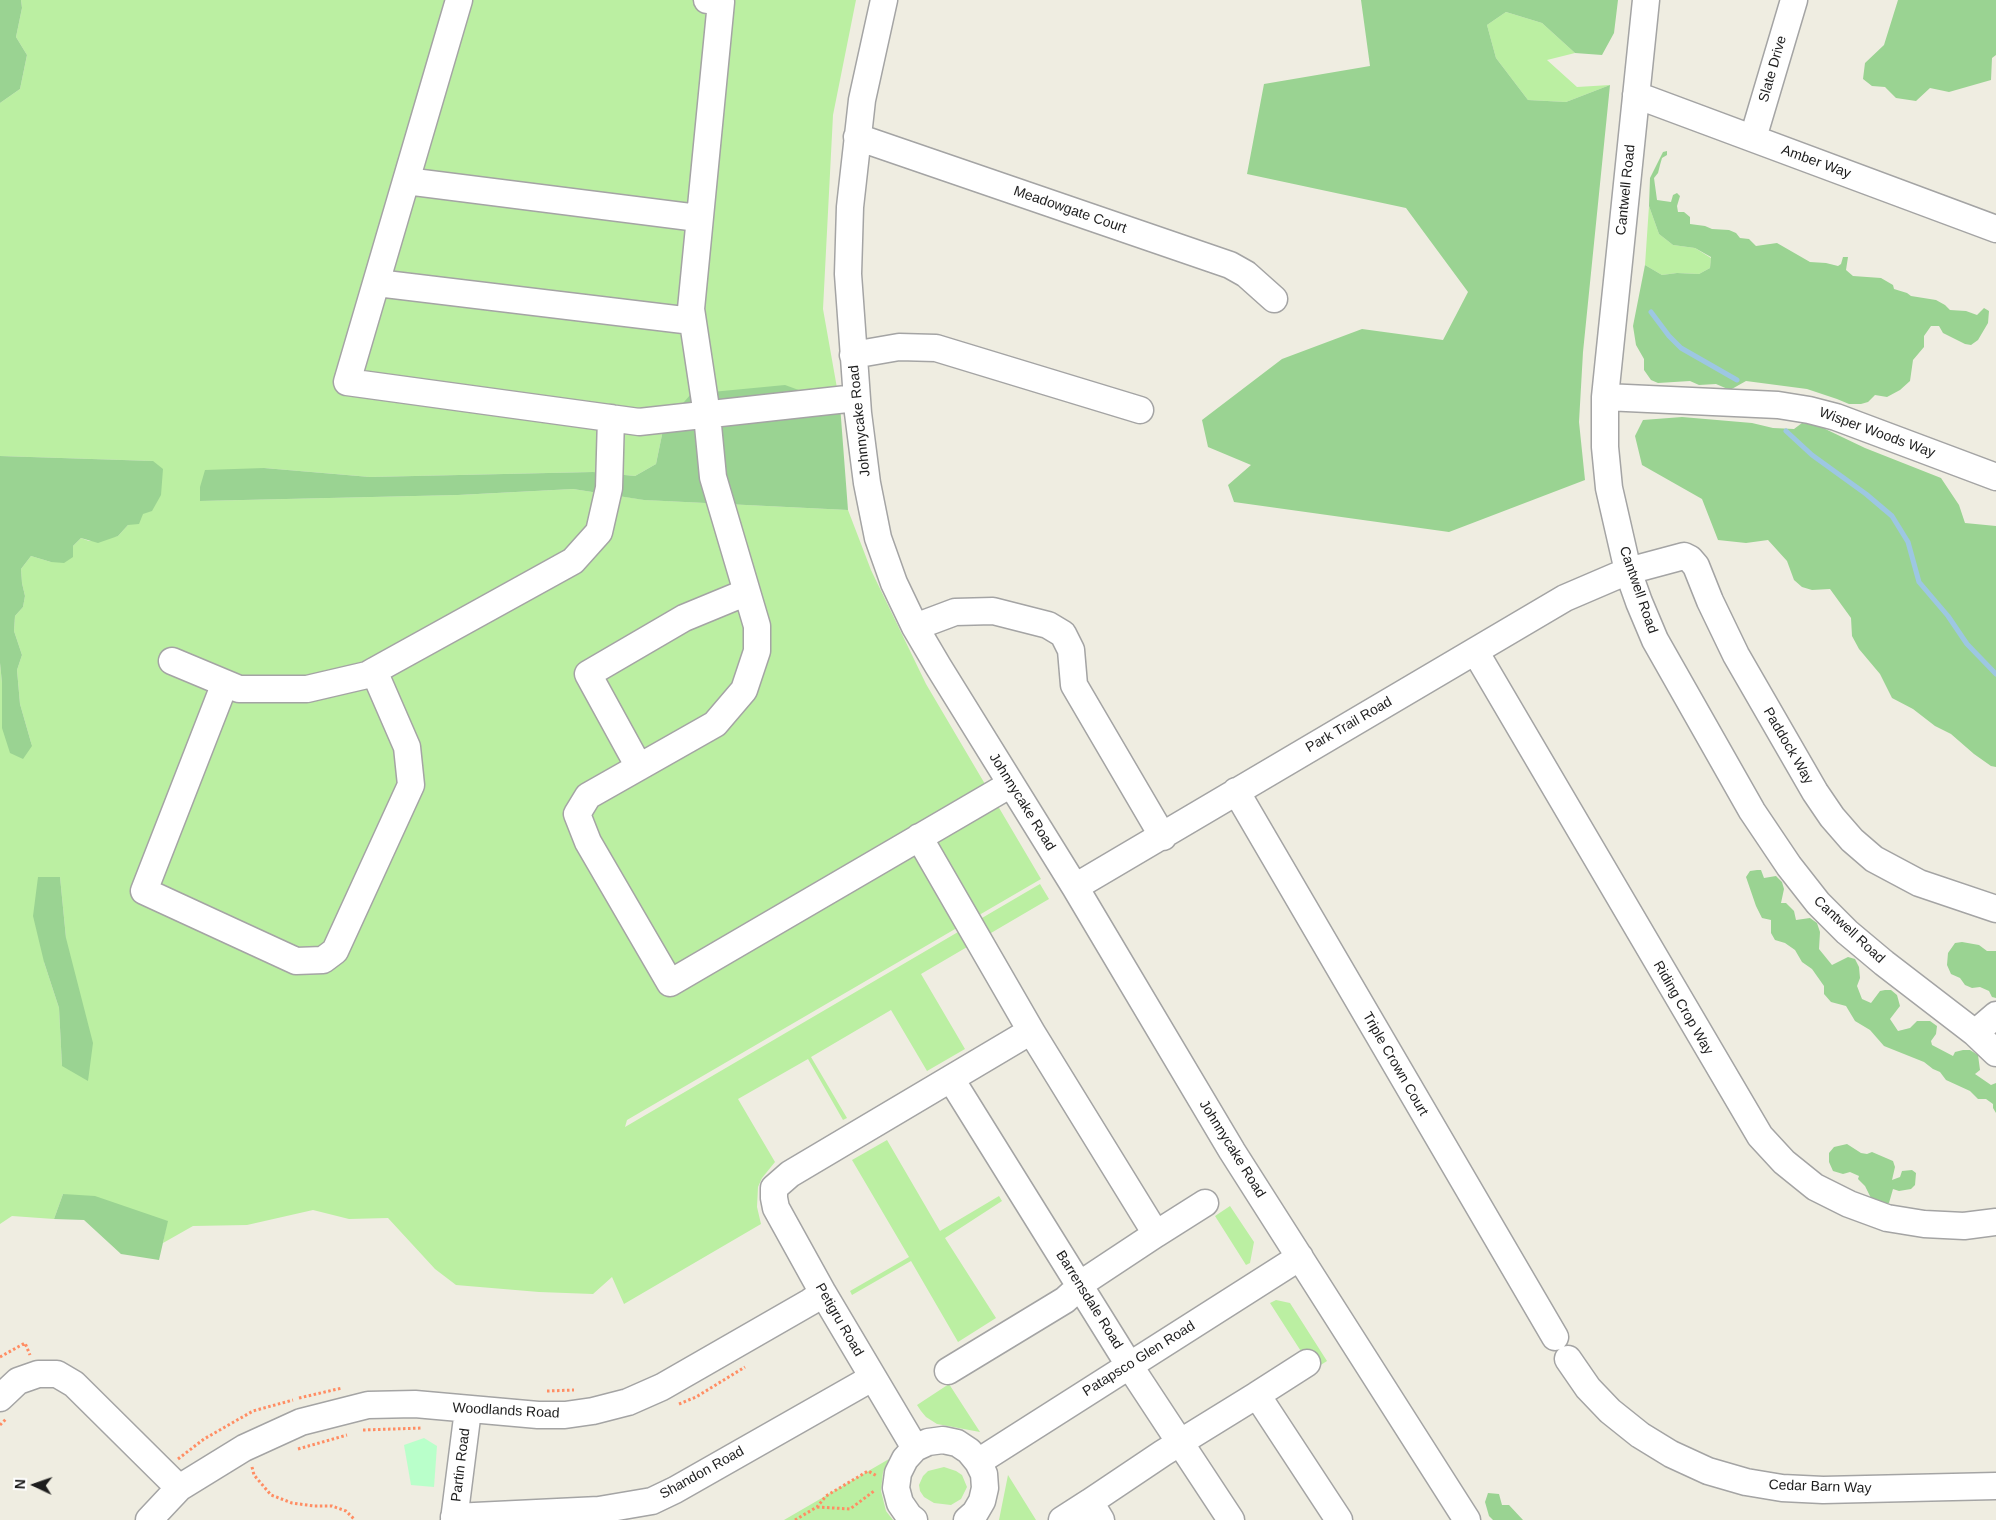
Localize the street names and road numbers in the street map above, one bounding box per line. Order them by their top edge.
street label: Slate Drive [1755,34,1791,104]
street label: Amber Way [1779,142,1853,182]
street label: Cantwell Road [1613,144,1639,236]
street label: Meadowgate Court [1011,183,1129,237]
street label: Johnnycake Road [846,364,874,478]
street label: Wisper Woods Way [1817,404,1937,462]
street label: Cantwell Road [1615,544,1661,636]
street label: Park Trail Road [1303,694,1395,756]
street label: Paddock Way [1759,705,1817,787]
street label: Johnnycake Road [985,750,1059,854]
street label: Cantwell Road [1810,893,1888,967]
street label: Riding Crop Way [1649,958,1717,1058]
street label: Triple Crown Court [1358,1009,1432,1119]
street label: Johnnycake Road [1195,1097,1269,1201]
street label: Barrensdale Road [1052,1248,1126,1352]
street label: Petigru Road [811,1280,867,1360]
street label: Patapsco Glen Road [1080,1318,1198,1400]
street label: Woodlands Road [452,1400,560,1422]
street label: Partin Road [448,1427,474,1503]
street label: Shandon Road [657,1443,747,1503]
street label: Cedar Barn Way [1768,1477,1872,1497]

